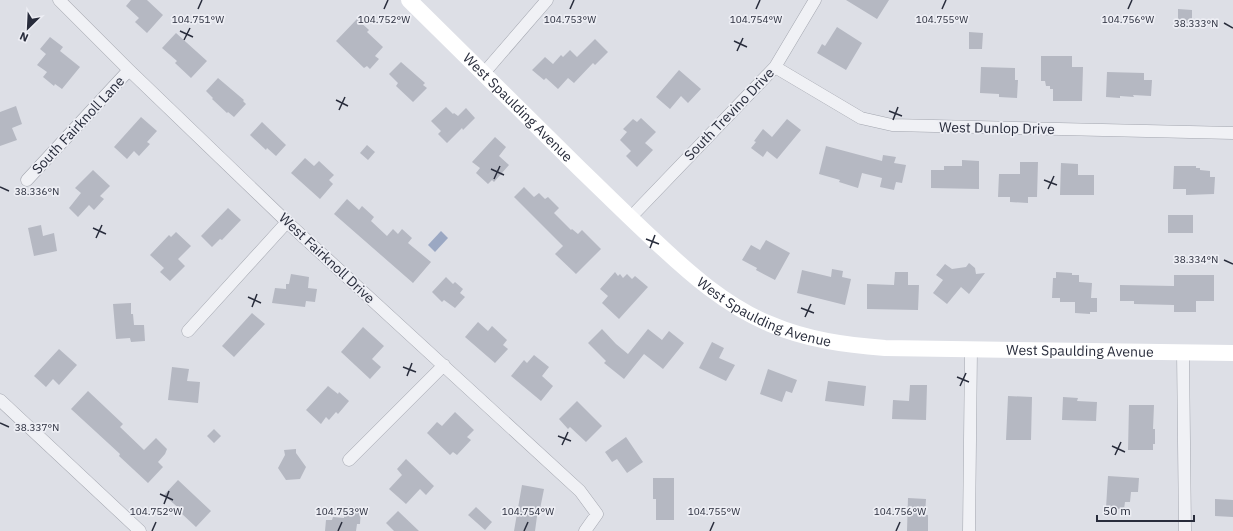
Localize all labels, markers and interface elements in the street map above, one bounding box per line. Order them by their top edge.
north arrow [8,8,48,48]
text: 104.751°W [172,13,224,26]
text: 104.752°W [358,13,410,26]
text: 104.753°W [544,13,596,26]
text: 104.754°W [730,13,782,26]
text: 104.755°W [916,13,968,26]
text: 104.756°W [1102,13,1154,26]
text: 38.333°N [1174,17,1218,30]
text: N [17,29,30,45]
street label: West Spaulding Avenue [459,49,577,166]
street label: South Trevino Drive [680,64,778,164]
street label: South Fairknoll Lane [28,72,128,178]
street label: West Dunlop Drive [939,118,1055,138]
text: 38.336°N [15,185,59,198]
street label: West Fairknoll Drive [275,209,379,307]
text: 38.334°N [1174,253,1218,266]
street label: West Spaulding Avenue [693,273,833,351]
street label: West Spaulding Avenue [1006,341,1154,361]
text: 38.337°N [15,421,59,434]
scale bar [1097,497,1194,523]
text: 50 m [1103,503,1131,518]
text: 104.752°W [130,505,182,518]
text: 104.753°W [316,505,368,518]
text: 104.754°W [502,505,554,518]
text: 104.755°W [688,505,740,518]
text: 104.756°W [874,505,926,518]

